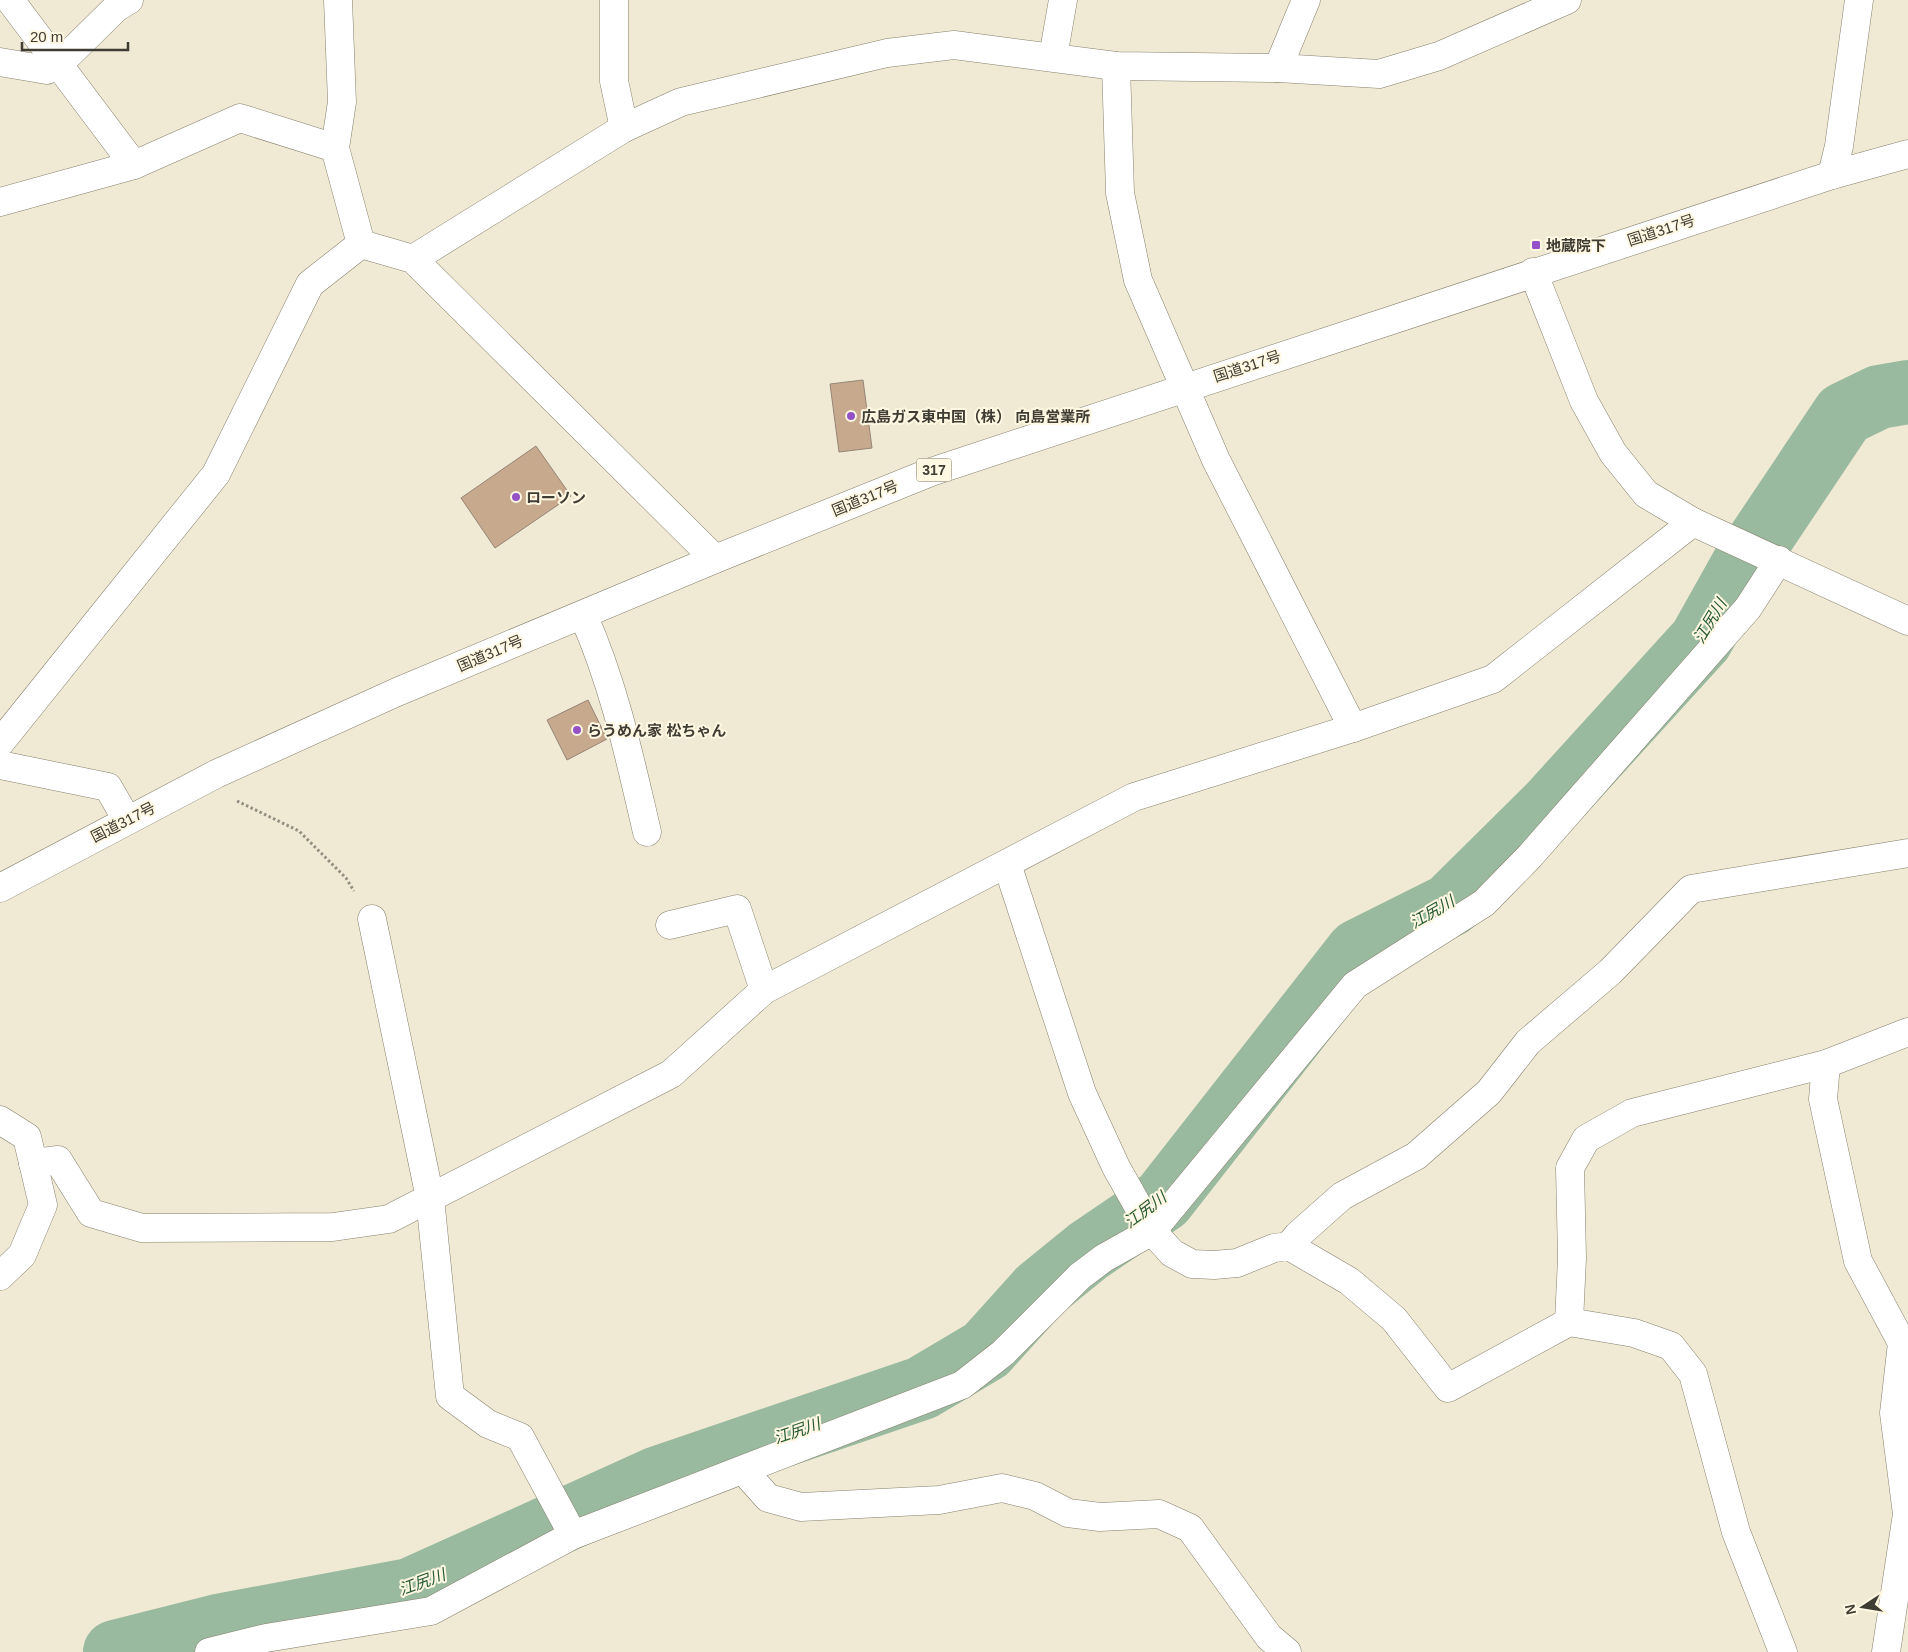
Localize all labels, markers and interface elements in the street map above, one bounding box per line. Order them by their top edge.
scale bar [22,20,129,52]
text: 20 m [30,28,63,45]
street label: 国道317号 [1625,211,1697,249]
place label: 地蔵院下 [1546,237,1606,254]
marker: 地蔵院下 [1530,239,1542,251]
street label: 国道317号 [1211,347,1283,385]
place label: 広島ガス東中国（株） 向島営業所 [861,408,1090,425]
marker: 広島ガス東中国（株） 向島営業所 [845,410,857,422]
road number: 317 [916,458,952,482]
street label: 国道317号 [829,477,901,519]
place label: ローソン [526,489,586,506]
marker: ローソン [510,491,522,503]
water label: 江尻川 [1690,594,1731,646]
street label: 国道317号 [454,631,526,675]
place label: らうめん家 松ちゃん [587,722,726,739]
marker: らうめん家 松ちゃん [571,724,583,736]
street label: 国道317号 [88,799,158,845]
water label: 江尻川 [1407,892,1459,931]
water label: 江尻川 [1121,1188,1171,1231]
water label: 江尻川 [772,1415,824,1447]
water label: 江尻川 [397,1565,449,1598]
north arrow [1838,1582,1888,1632]
text: N [1841,1603,1859,1616]

